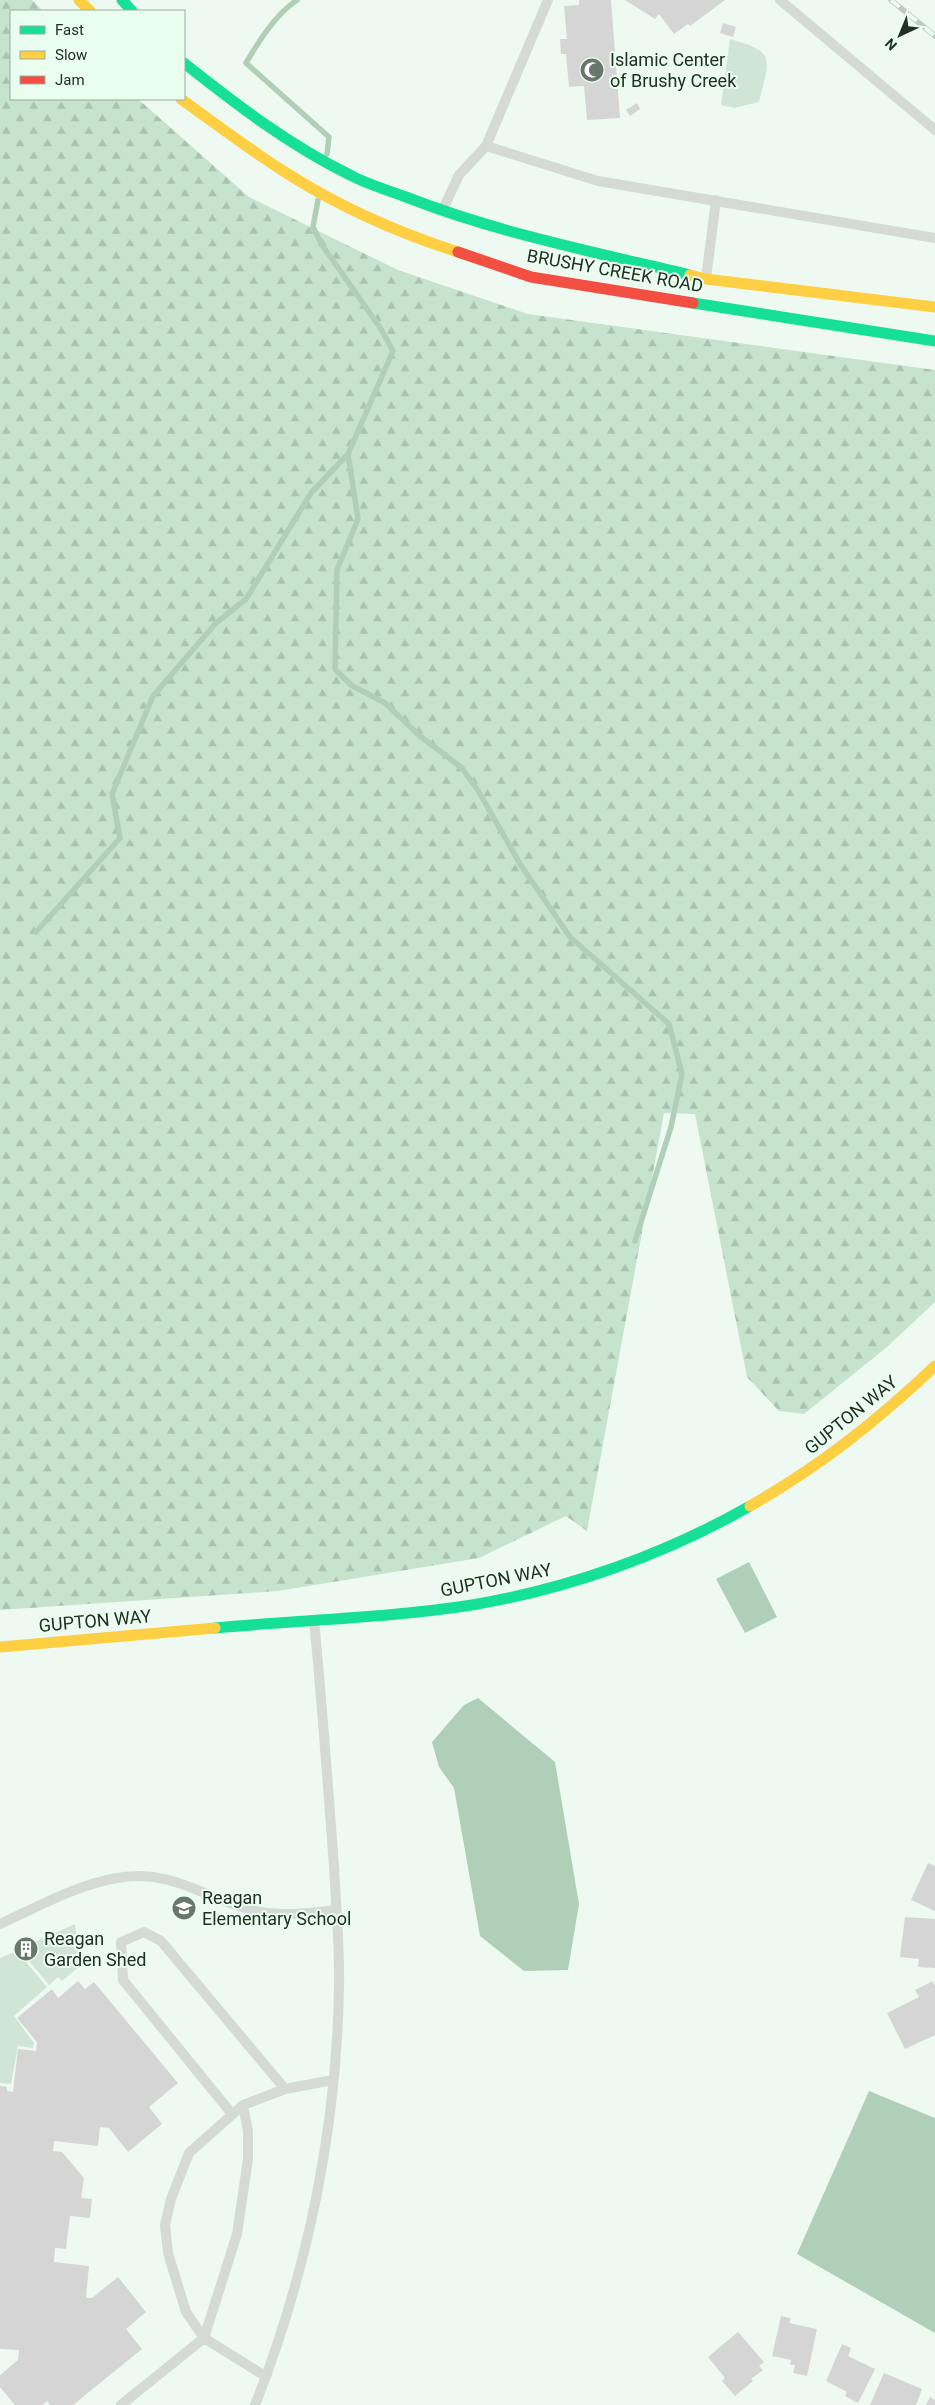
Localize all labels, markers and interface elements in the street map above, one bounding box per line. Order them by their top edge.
legend [10,10,185,100]
north arrow [875,10,925,60]
text: Fast [55,21,84,39]
text: N [882,35,900,54]
text: Slow [55,46,87,64]
place label: Islamic Center of Brushy Creek [610,49,737,91]
mosque icon: Islamic Center of Brushy Creek [579,57,605,83]
text: Jam [55,71,85,89]
street label: BRUSHY CREEK ROAD [525,245,705,296]
street label: GUPTON WAY [800,1371,901,1458]
street label: GUPTON WAY [439,1558,553,1601]
street label: GUPTON WAY [38,1605,152,1636]
place label: Reagan Elementary School [202,1887,351,1929]
school or university icon: Reagan Elementary School [171,1895,197,1921]
place label: Reagan Garden Shed [44,1928,146,1970]
building icon: Reagan Garden Shed [13,1936,39,1962]

